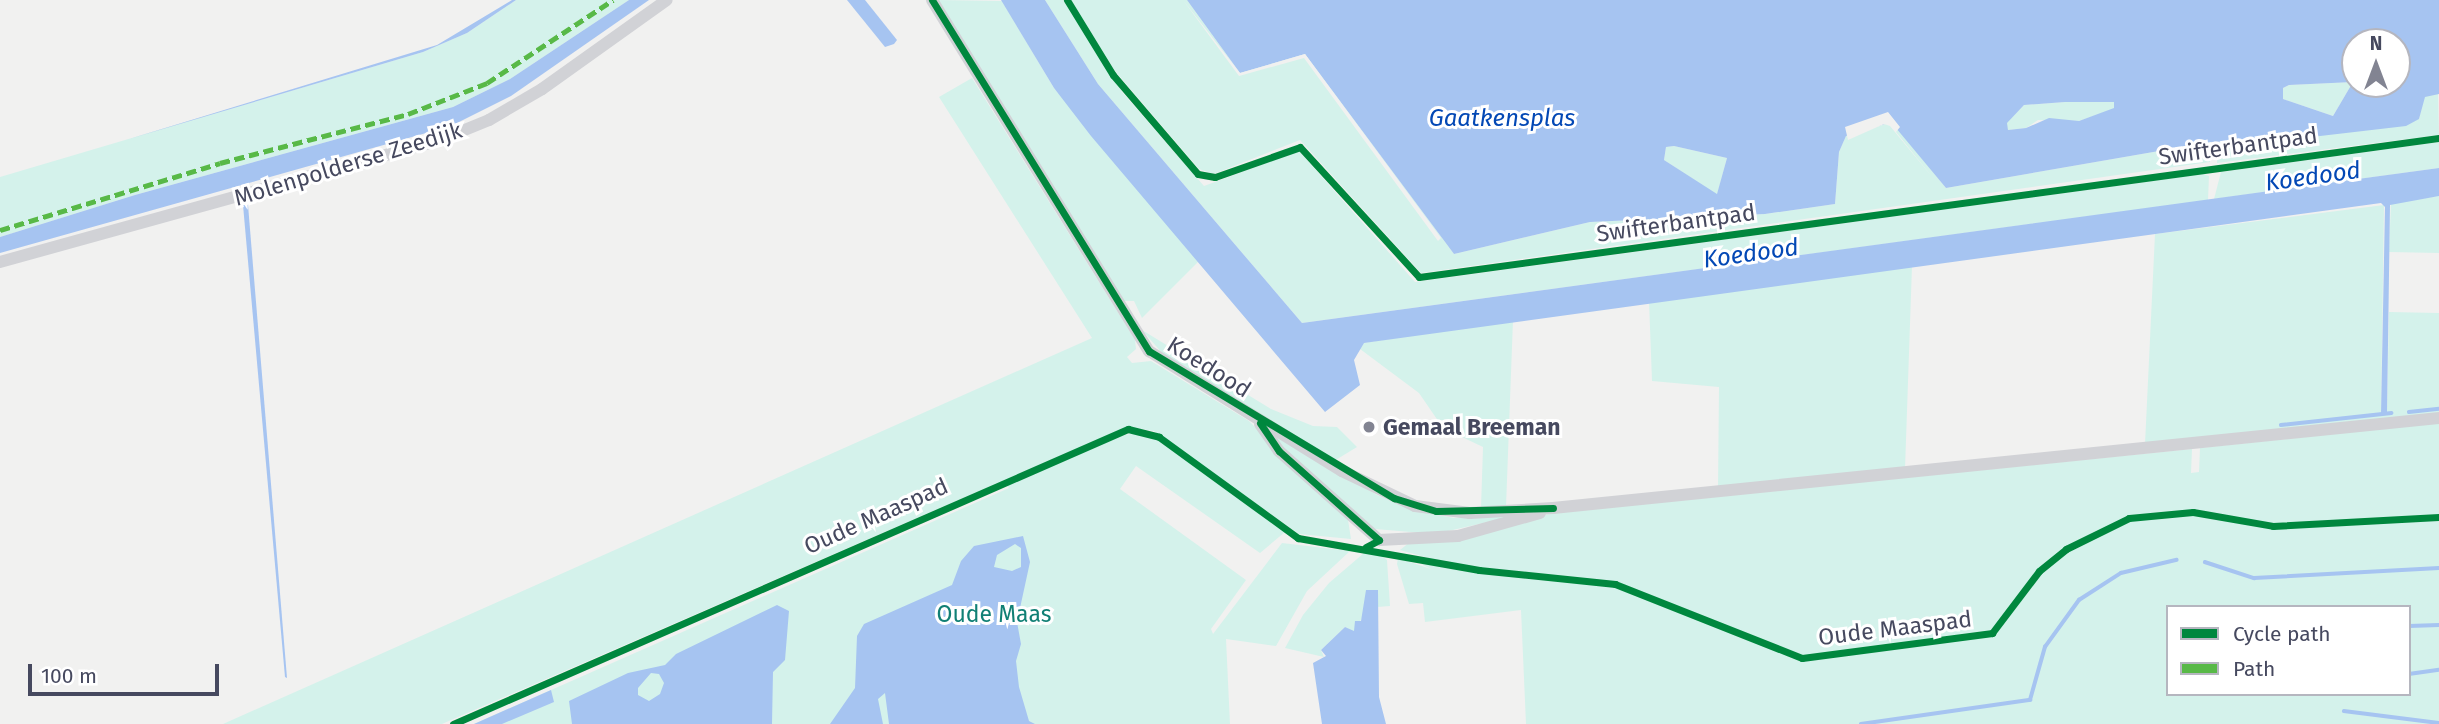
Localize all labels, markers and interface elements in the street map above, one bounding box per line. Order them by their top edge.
north arrow [2341,28,2411,98]
text: N [2370,32,2382,55]
water label: Gaatkensplas [1429,105,1575,133]
street label: Molenpolderse Zeedijk [231,116,465,212]
street label: Swifterbantpad [2157,121,2319,171]
water label: Koedood [2264,156,2362,198]
street label: Swifterbantpad [1595,198,1757,248]
water label: Koedood [1702,233,1800,275]
street label: Koedood [1162,331,1256,403]
place label: Gemaal Breeman [1383,413,1561,441]
marker: Gemaal Breeman [1361,419,1377,435]
street label: Oude Maaspad [800,472,952,560]
park label: Oude Maas [937,600,1051,628]
street label: Oude Maaspad [1817,605,1973,651]
legend [2166,605,2411,696]
text: Cycle path [2233,621,2331,647]
scale bar [32,650,222,694]
text: Path [2233,656,2275,682]
text: 100 m [41,663,97,689]

